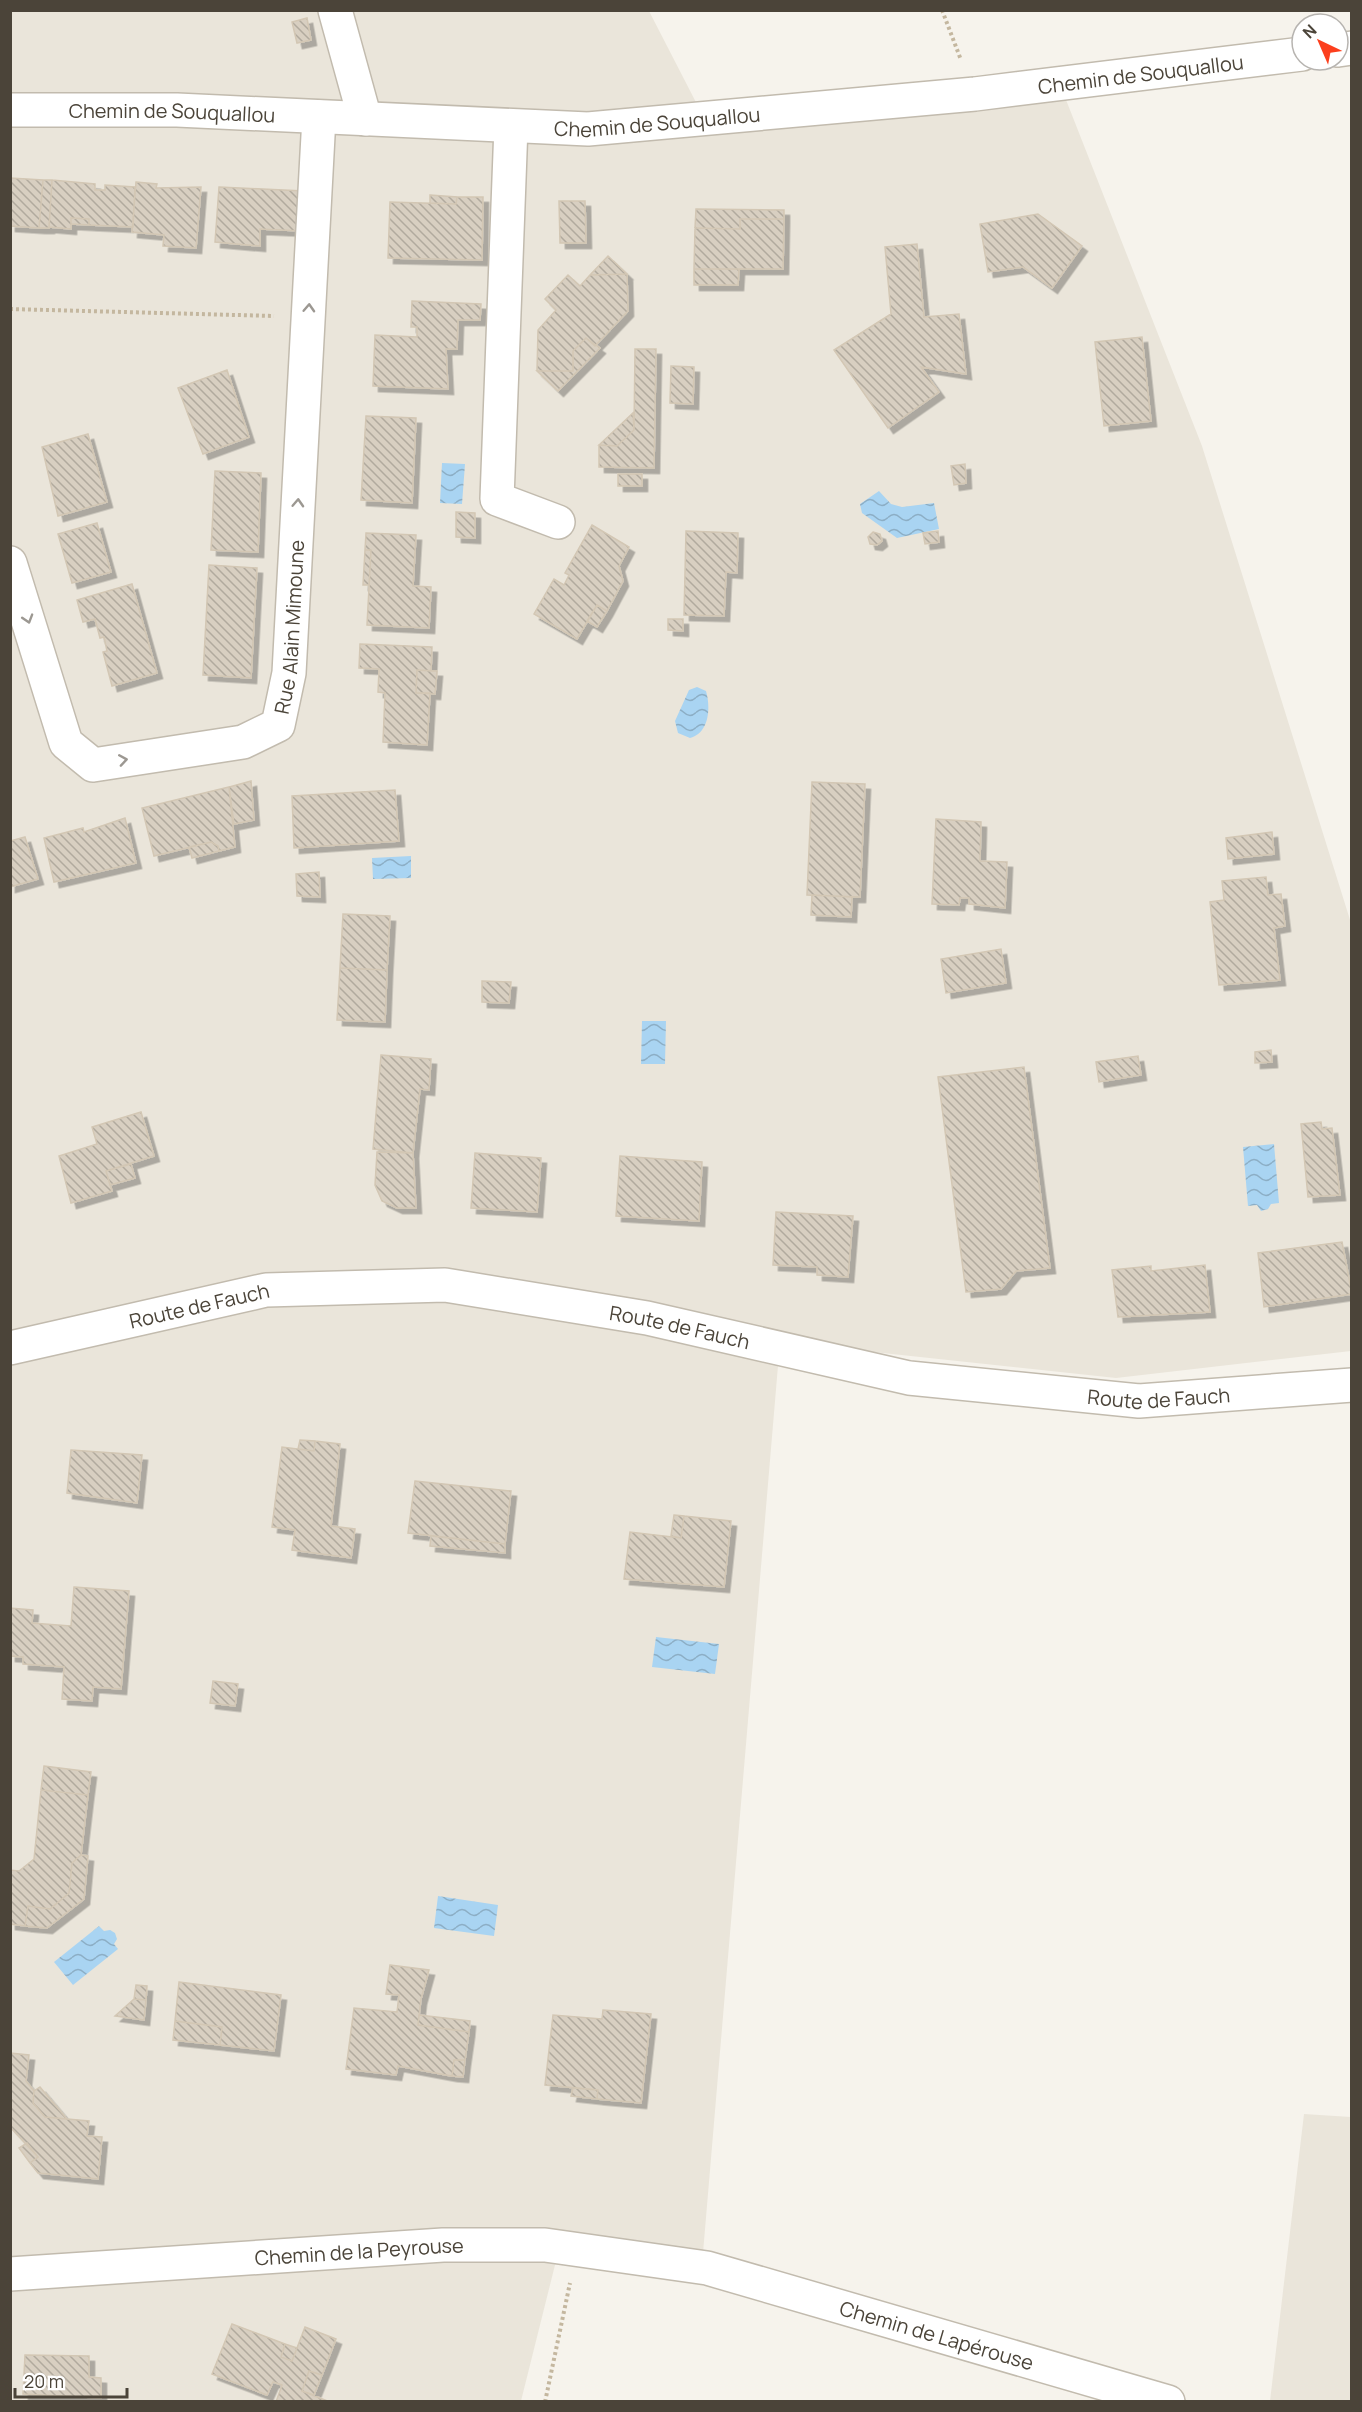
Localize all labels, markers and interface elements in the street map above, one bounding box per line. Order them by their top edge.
north arrow [1290,12,1350,72]
text: N [1298,19,1321,43]
street label: Chemin de Souquallou [1037,48,1245,100]
street label: Chemin de Souquallou [69,96,276,128]
street label: Chemin de Souquallou [554,100,761,143]
one-way arrow [302,304,315,313]
one-way arrow [292,498,305,507]
street label: Rue Alain Mimoune [267,539,310,716]
one-way arrow [21,613,33,624]
one-way arrow [118,755,127,767]
street label: Route de Fauch [127,1276,272,1334]
street label: Route de Fauch [608,1299,753,1355]
street label: Route de Fauch [1086,1381,1231,1415]
street label: Chemin de la Peyrouse [254,2232,464,2271]
street label: Chemin de Lapérouse [837,2294,1037,2376]
scale bar [15,2361,128,2399]
text: 20 m [24,2369,64,2393]

